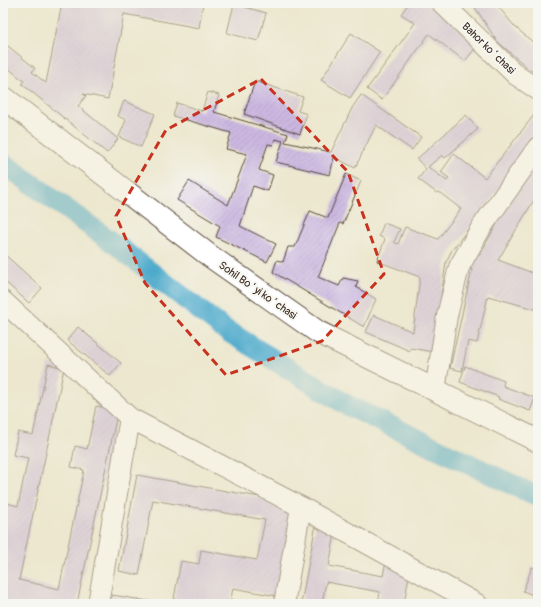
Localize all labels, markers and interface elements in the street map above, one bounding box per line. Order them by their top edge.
street label: Bahor koʻchasi [459,20,518,77]
street label: Sohil Boʻyi koʻchasi [216,259,299,322]

